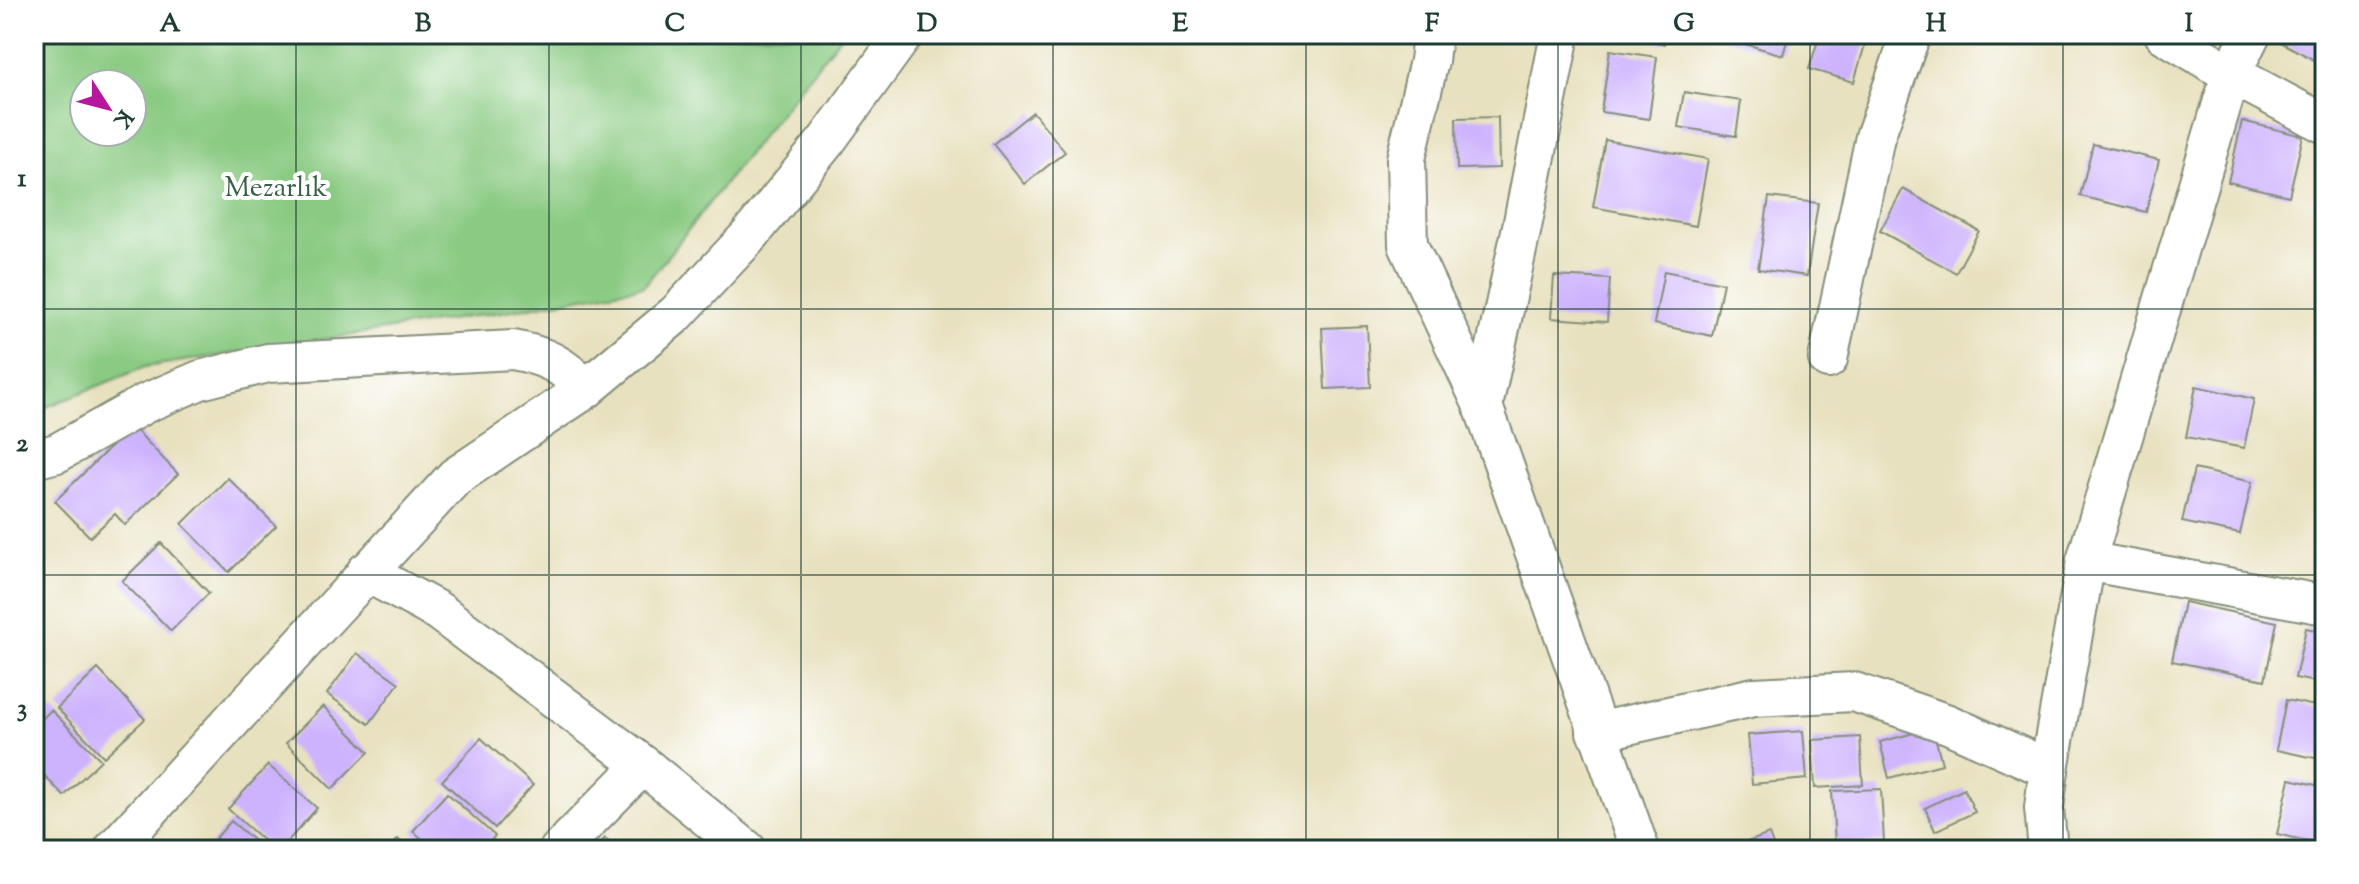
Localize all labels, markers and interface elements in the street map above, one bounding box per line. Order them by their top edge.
text: A [159,6,181,43]
text: B [415,6,432,43]
text: C [665,6,685,43]
text: D [917,6,937,43]
text: E [1172,6,1188,43]
text: F [1425,6,1440,43]
text: G [1673,6,1695,43]
text: H [1926,6,1947,43]
text: I [2185,6,2194,43]
north arrow [68,68,148,148]
text: K [104,102,139,134]
text: 1 [18,161,27,198]
park label: Mezarlık [225,169,327,209]
text: 2 [16,426,29,463]
text: 3 [17,691,27,728]

